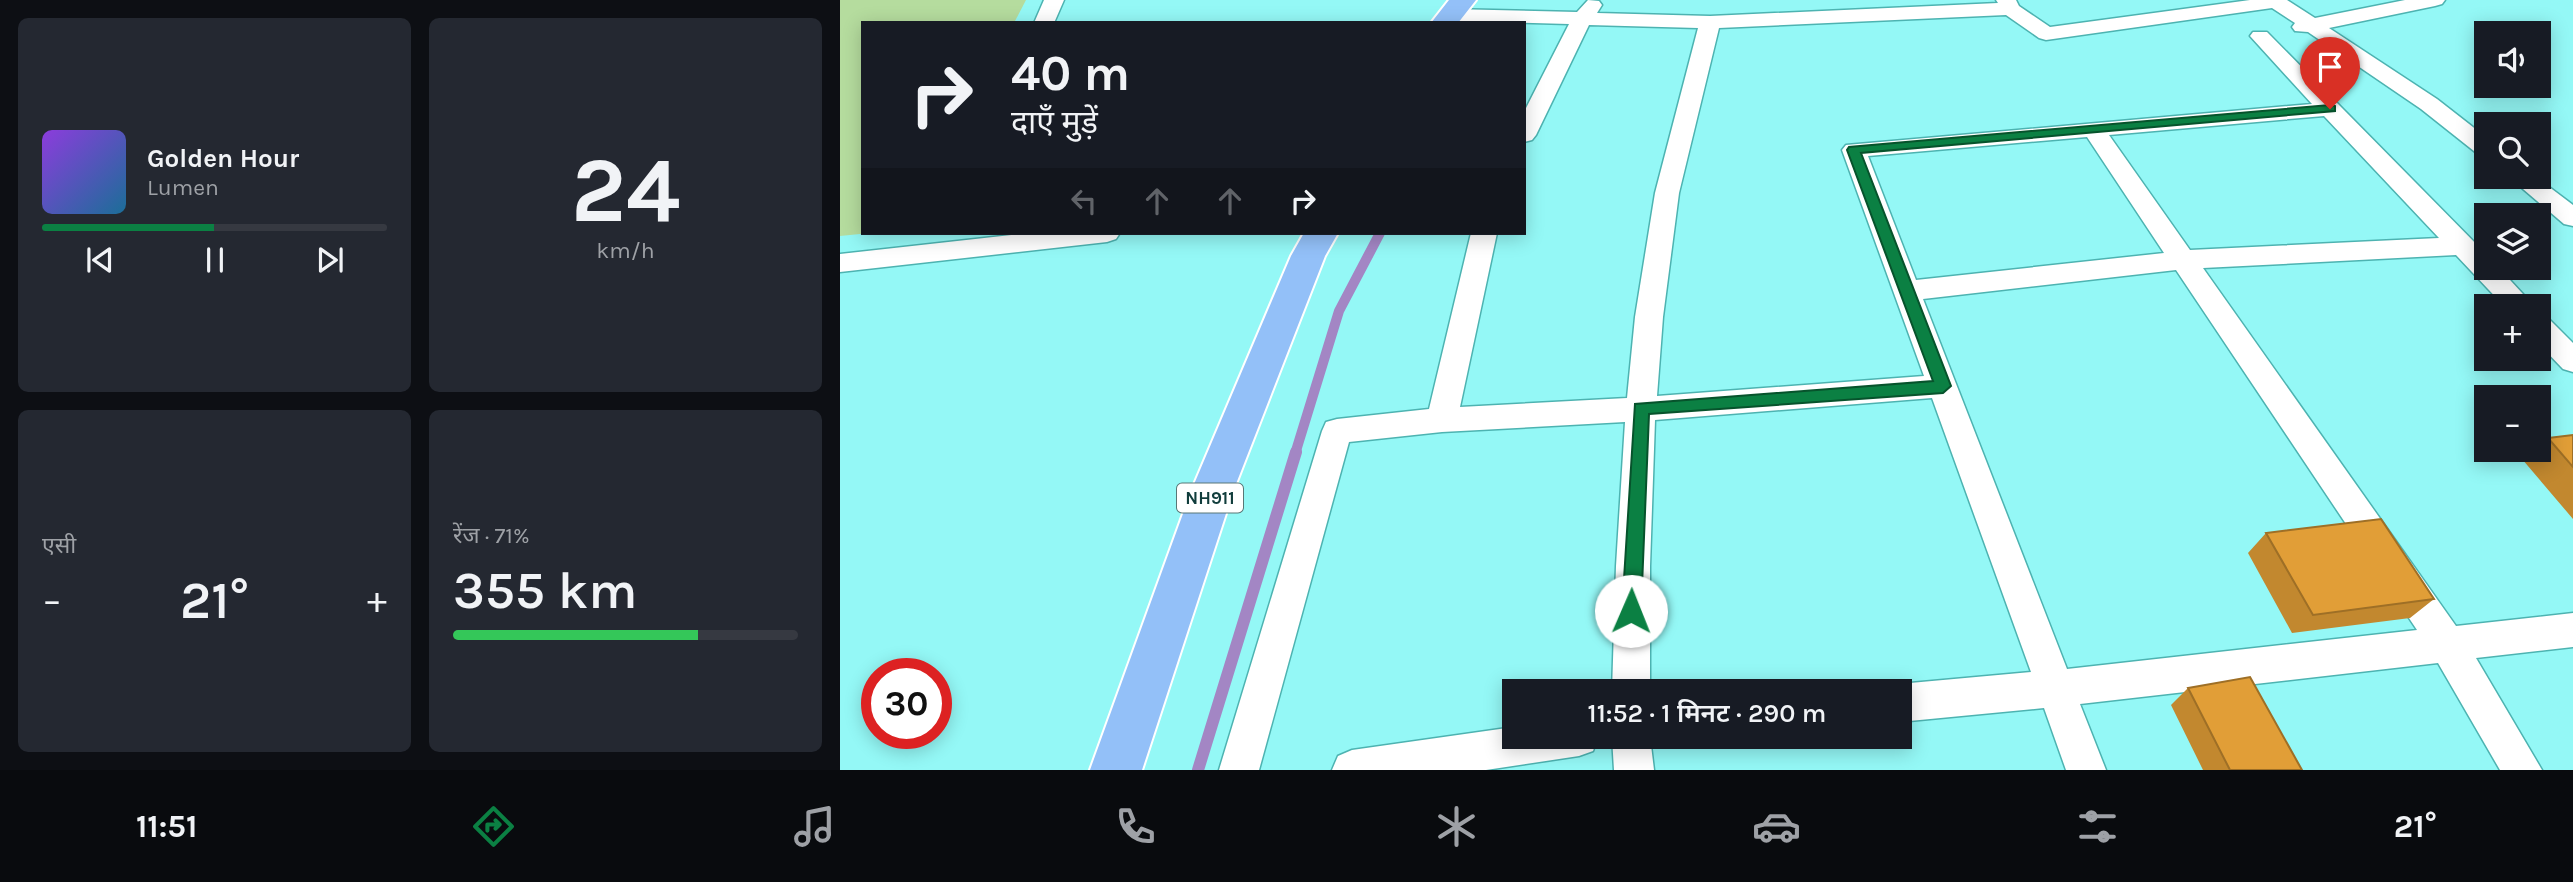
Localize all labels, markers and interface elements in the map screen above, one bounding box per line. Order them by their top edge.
map controls [2474,21,2551,462]
button: sound [2474,21,2551,98]
pin [2300,37,2360,109]
text: 40 m [1011,45,1130,102]
icon: arrive [2311,48,2349,86]
icon: right [896,49,987,140]
text: दाएँ मुड़ें [1011,104,1098,141]
button: search [2474,112,2551,189]
text: 24 [571,138,680,244]
text: Golden Hour [147,143,299,174]
text: Lumen [147,174,219,201]
icon: left [1065,182,1103,220]
icon: ahead [1138,182,1176,220]
icon: ahead [1211,182,1249,220]
icon: right [1284,182,1322,220]
button: layers [2474,203,2551,280]
text: km/h [596,237,655,264]
icon: previous [81,241,119,279]
icon: pause [196,241,234,279]
icon: next [311,241,349,279]
button: + [2474,294,2551,371]
button: − [2474,385,2551,462]
road number: NH911 [1177,484,1243,512]
text: रेंज · 71% [453,522,530,549]
text: एसी [42,532,76,559]
text: 355 km [453,560,637,621]
text: 21° [180,570,249,631]
position arrow [1594,574,1668,648]
text: − [42,578,62,623]
text: + [367,578,387,623]
speed limit sign: 30 [861,658,952,749]
text: 11:52 · 1 मिनट · 290 m [1588,698,1826,729]
icon: directions [469,802,518,851]
icon: music [790,802,839,851]
icon: phone [1111,802,1160,851]
icon: climate [1432,802,1481,851]
icon: car [1752,802,1801,851]
icon: filters [2073,802,2122,851]
text: 11:51 [136,808,197,845]
text: 21° [2394,808,2437,845]

